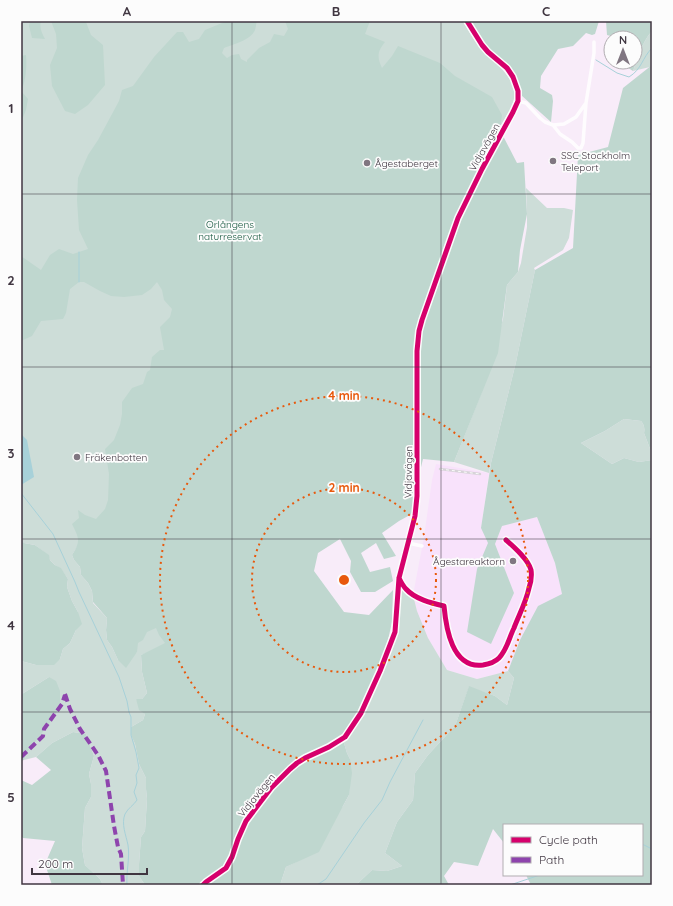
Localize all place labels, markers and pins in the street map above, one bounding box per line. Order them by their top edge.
place label: SSC Stockholm Teleport [561,149,630,174]
marker: SSC Stockholm Teleport [548,156,558,166]
place label: Ågestaberget [375,157,438,170]
marker: Ågestaberget [362,158,372,168]
place label: Fräkenbotten [85,451,147,464]
marker: Fräkenbotten [72,452,82,462]
place label: Ågestareaktorn [433,555,505,568]
marker: Ågestareaktorn [508,556,518,566]
centre of rings [337,573,351,587]

